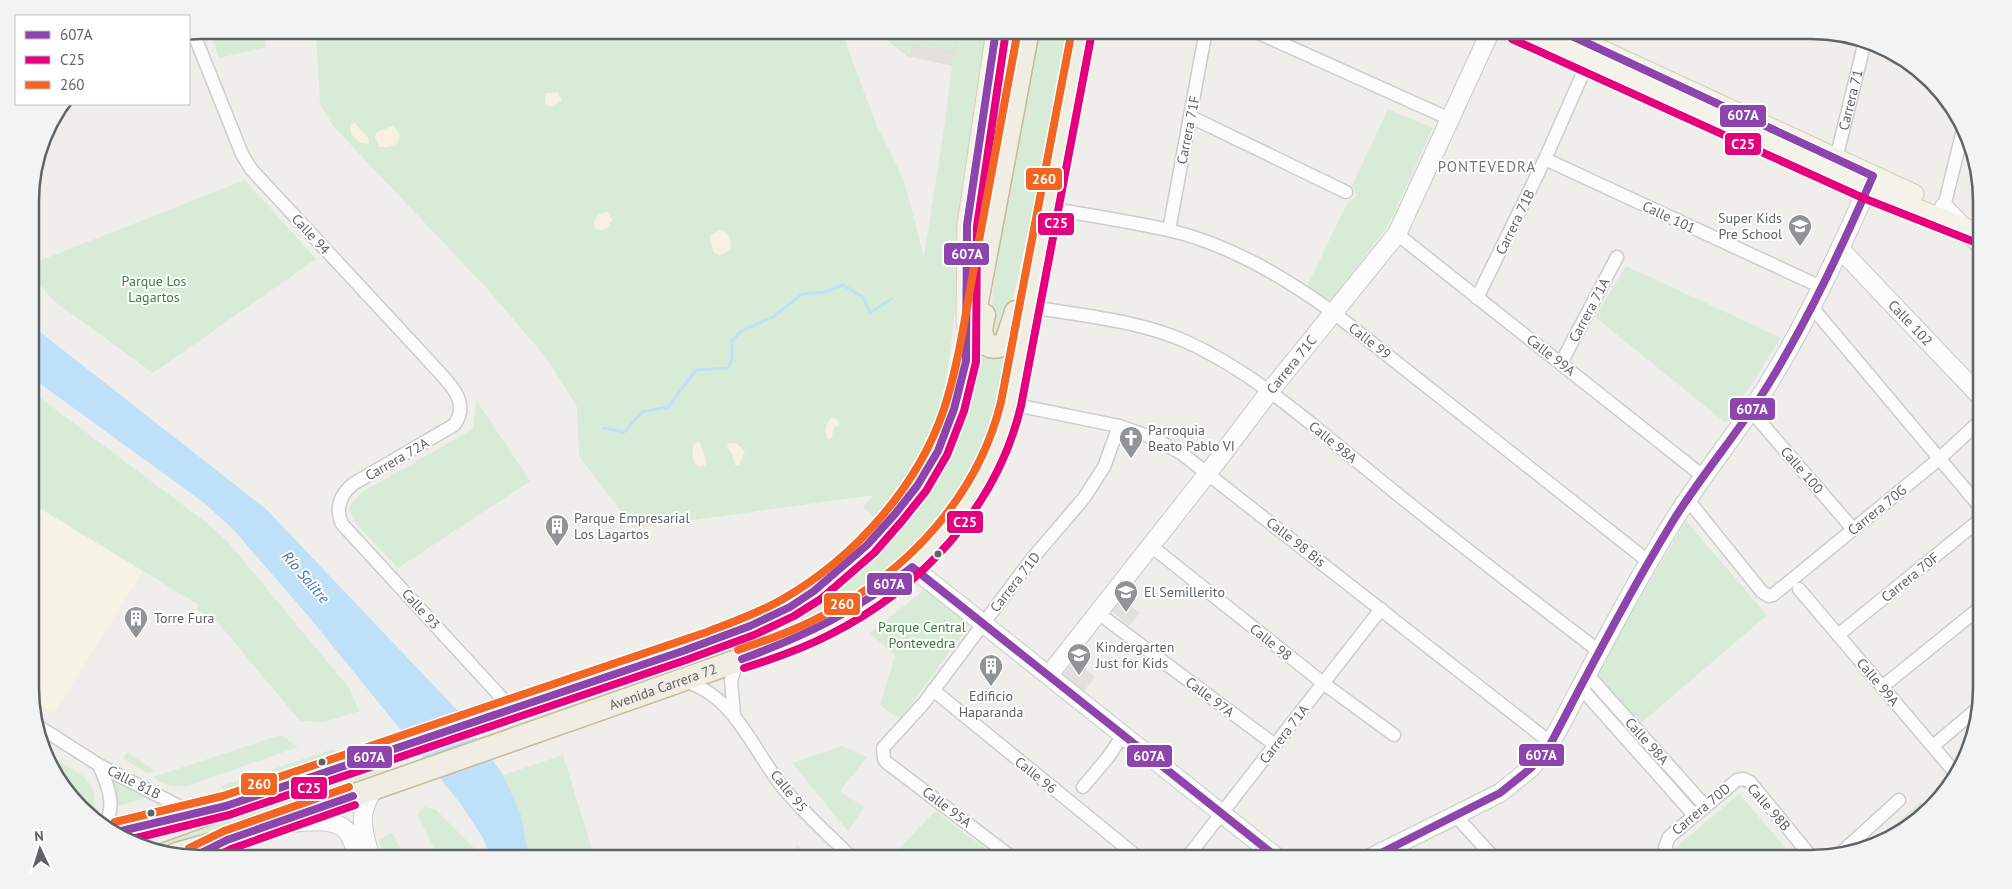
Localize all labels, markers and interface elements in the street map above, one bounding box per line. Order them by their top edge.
legend [15,15,190,105]
text: 607A [60,25,93,44]
text: C25 [60,50,85,69]
street label: Carrera 71 [1834,67,1867,132]
text: 260 [60,75,85,94]
street label: Carrera 71F [1173,94,1203,166]
line badge: 607A [1719,104,1767,128]
text: 607A [1727,106,1759,124]
line badge: C25 [1724,132,1762,156]
text: C25 [1731,135,1755,153]
district label: PONTEVEDRA [1438,157,1536,176]
line badge: 260 [1025,167,1063,191]
text: 260 [1032,170,1056,188]
street label: Carrera 71B [1492,186,1538,258]
street label: Calle 101 [1640,197,1698,237]
place label: Super Kids Pre School [1718,209,1782,243]
street label: Calle 94 [288,210,335,258]
line badge: C25 [1037,212,1075,236]
school or university icon: Super Kids Pre School [1787,213,1813,247]
text: C25 [1044,214,1068,232]
line badge: 607A [943,242,990,266]
text: 607A [951,245,983,263]
park label: Parque Los Lagartos [122,272,186,306]
street label: Carrera 71A [1565,274,1614,345]
street label: Calle 102 [1884,296,1936,350]
street label: Calle 99 [1345,319,1395,363]
street label: Calle 99A [1523,330,1580,380]
street label: Carrera 71C [1262,332,1321,397]
line badge: 607A [1729,397,1776,421]
text: 607A [1736,400,1768,418]
street label: Calle 98A [1305,417,1362,467]
place label: Parroquia Beato Pablo VI [1148,421,1235,455]
church icon: Parroquia Beato Pablo VI [1118,425,1144,459]
street label: Carrera 72A [362,433,433,484]
street label: Calle 100 [1777,443,1828,498]
street label: Carrera 70G [1844,481,1910,539]
place label: Parque Empresarial Los Lagartos [574,509,690,543]
line badge: C25 [946,510,984,534]
building icon: Parque Empresarial Los Lagartos [544,513,570,547]
text: C25 [953,513,977,531]
street label: Calle 98 Bis [1263,513,1329,571]
water label: Río Salitre [278,547,334,607]
street label: Carrera 71D [986,548,1044,616]
street label: Carrera 70F [1877,548,1943,606]
unlabelled marker [933,549,943,559]
line badge: 607A [866,572,913,596]
text: 607A [873,575,905,593]
school or university icon: El Semillerito [1113,579,1139,613]
place label: El Semillerito [1144,583,1225,601]
street label: Calle 93 [398,585,444,633]
line badge: 260 [823,592,861,616]
text: 260 [830,595,854,613]
building icon: Torre Fura [123,605,149,639]
place label: Torre Fura [154,609,214,627]
park label: Parque Central Pontevedra [878,618,966,652]
street label: Calle 98 [1246,620,1296,664]
place label: Kindergarten Just for Kids [1095,638,1174,672]
school or university icon: Kindergarten Just for Kids [1066,642,1092,676]
building icon: Edificio Haparanda [978,653,1004,687]
street label: Calle 99A [1853,654,1904,710]
street label: Avenida Carrera 72 [607,660,719,714]
street label: Calle 97A [1182,673,1239,722]
place label: Edificio Haparanda [959,687,1023,721]
street label: Carrera 71A [1255,700,1313,767]
street label: Calle 98A [1621,714,1673,769]
line badge: 607A [1518,743,1565,767]
line badge: 607A [1126,744,1173,768]
line badge: 607A [346,745,393,769]
text: 607A [1525,746,1557,764]
text: 607A [1133,747,1165,765]
text: 607A [353,748,385,766]
street label: Calle 96 [1011,753,1061,797]
unlabelled marker [317,757,327,767]
street label: Calle 81B [104,761,164,803]
street label: Calle 95 [767,766,811,816]
line badge: 260 [240,772,278,796]
text: 260 [247,775,271,793]
line badge: C25 [290,776,328,800]
text: C25 [297,779,321,797]
street label: Carrera 70D [1668,779,1734,839]
street label: Calle 98B [1743,780,1795,834]
street label: Calle 95A [919,783,976,832]
unlabelled marker [146,808,156,818]
north arrow [15,824,65,874]
text: N [34,827,44,845]

